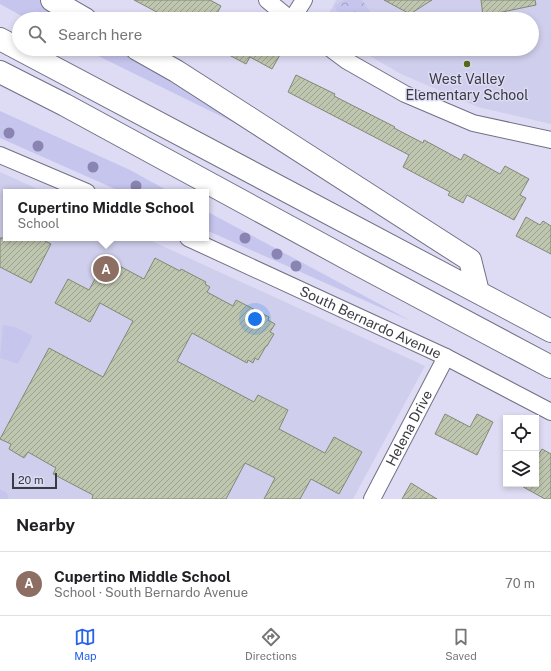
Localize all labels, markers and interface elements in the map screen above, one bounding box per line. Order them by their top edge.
search box [12,12,539,56]
icon: search [26,23,48,45]
text: Search here [58,26,142,43]
marker: West Valley Elementary School [462,59,472,69]
place label: West Valley Elementary School [406,71,528,103]
popup [3,189,209,241]
text: Cupertino Middle School [18,199,194,216]
text: School [18,216,59,231]
pin: A [93,254,119,284]
street label: South Bernardo Avenue [297,283,444,362]
your location [245,309,265,329]
street label: Helena Drive [383,387,435,469]
map controls [503,415,539,487]
button: locate [503,415,539,451]
button: layers [503,451,539,487]
scale bar [12,471,57,490]
text: 20 m [18,474,43,486]
text: Nearby [16,515,75,535]
text: Cupertino Middle School [54,568,231,585]
text: A [24,576,34,591]
text: 70 m [505,576,535,591]
text: School · South Bernardo Avenue [54,585,248,600]
tab: Map [74,626,97,662]
tab: Directions [245,626,297,662]
tab: Saved [445,626,477,662]

